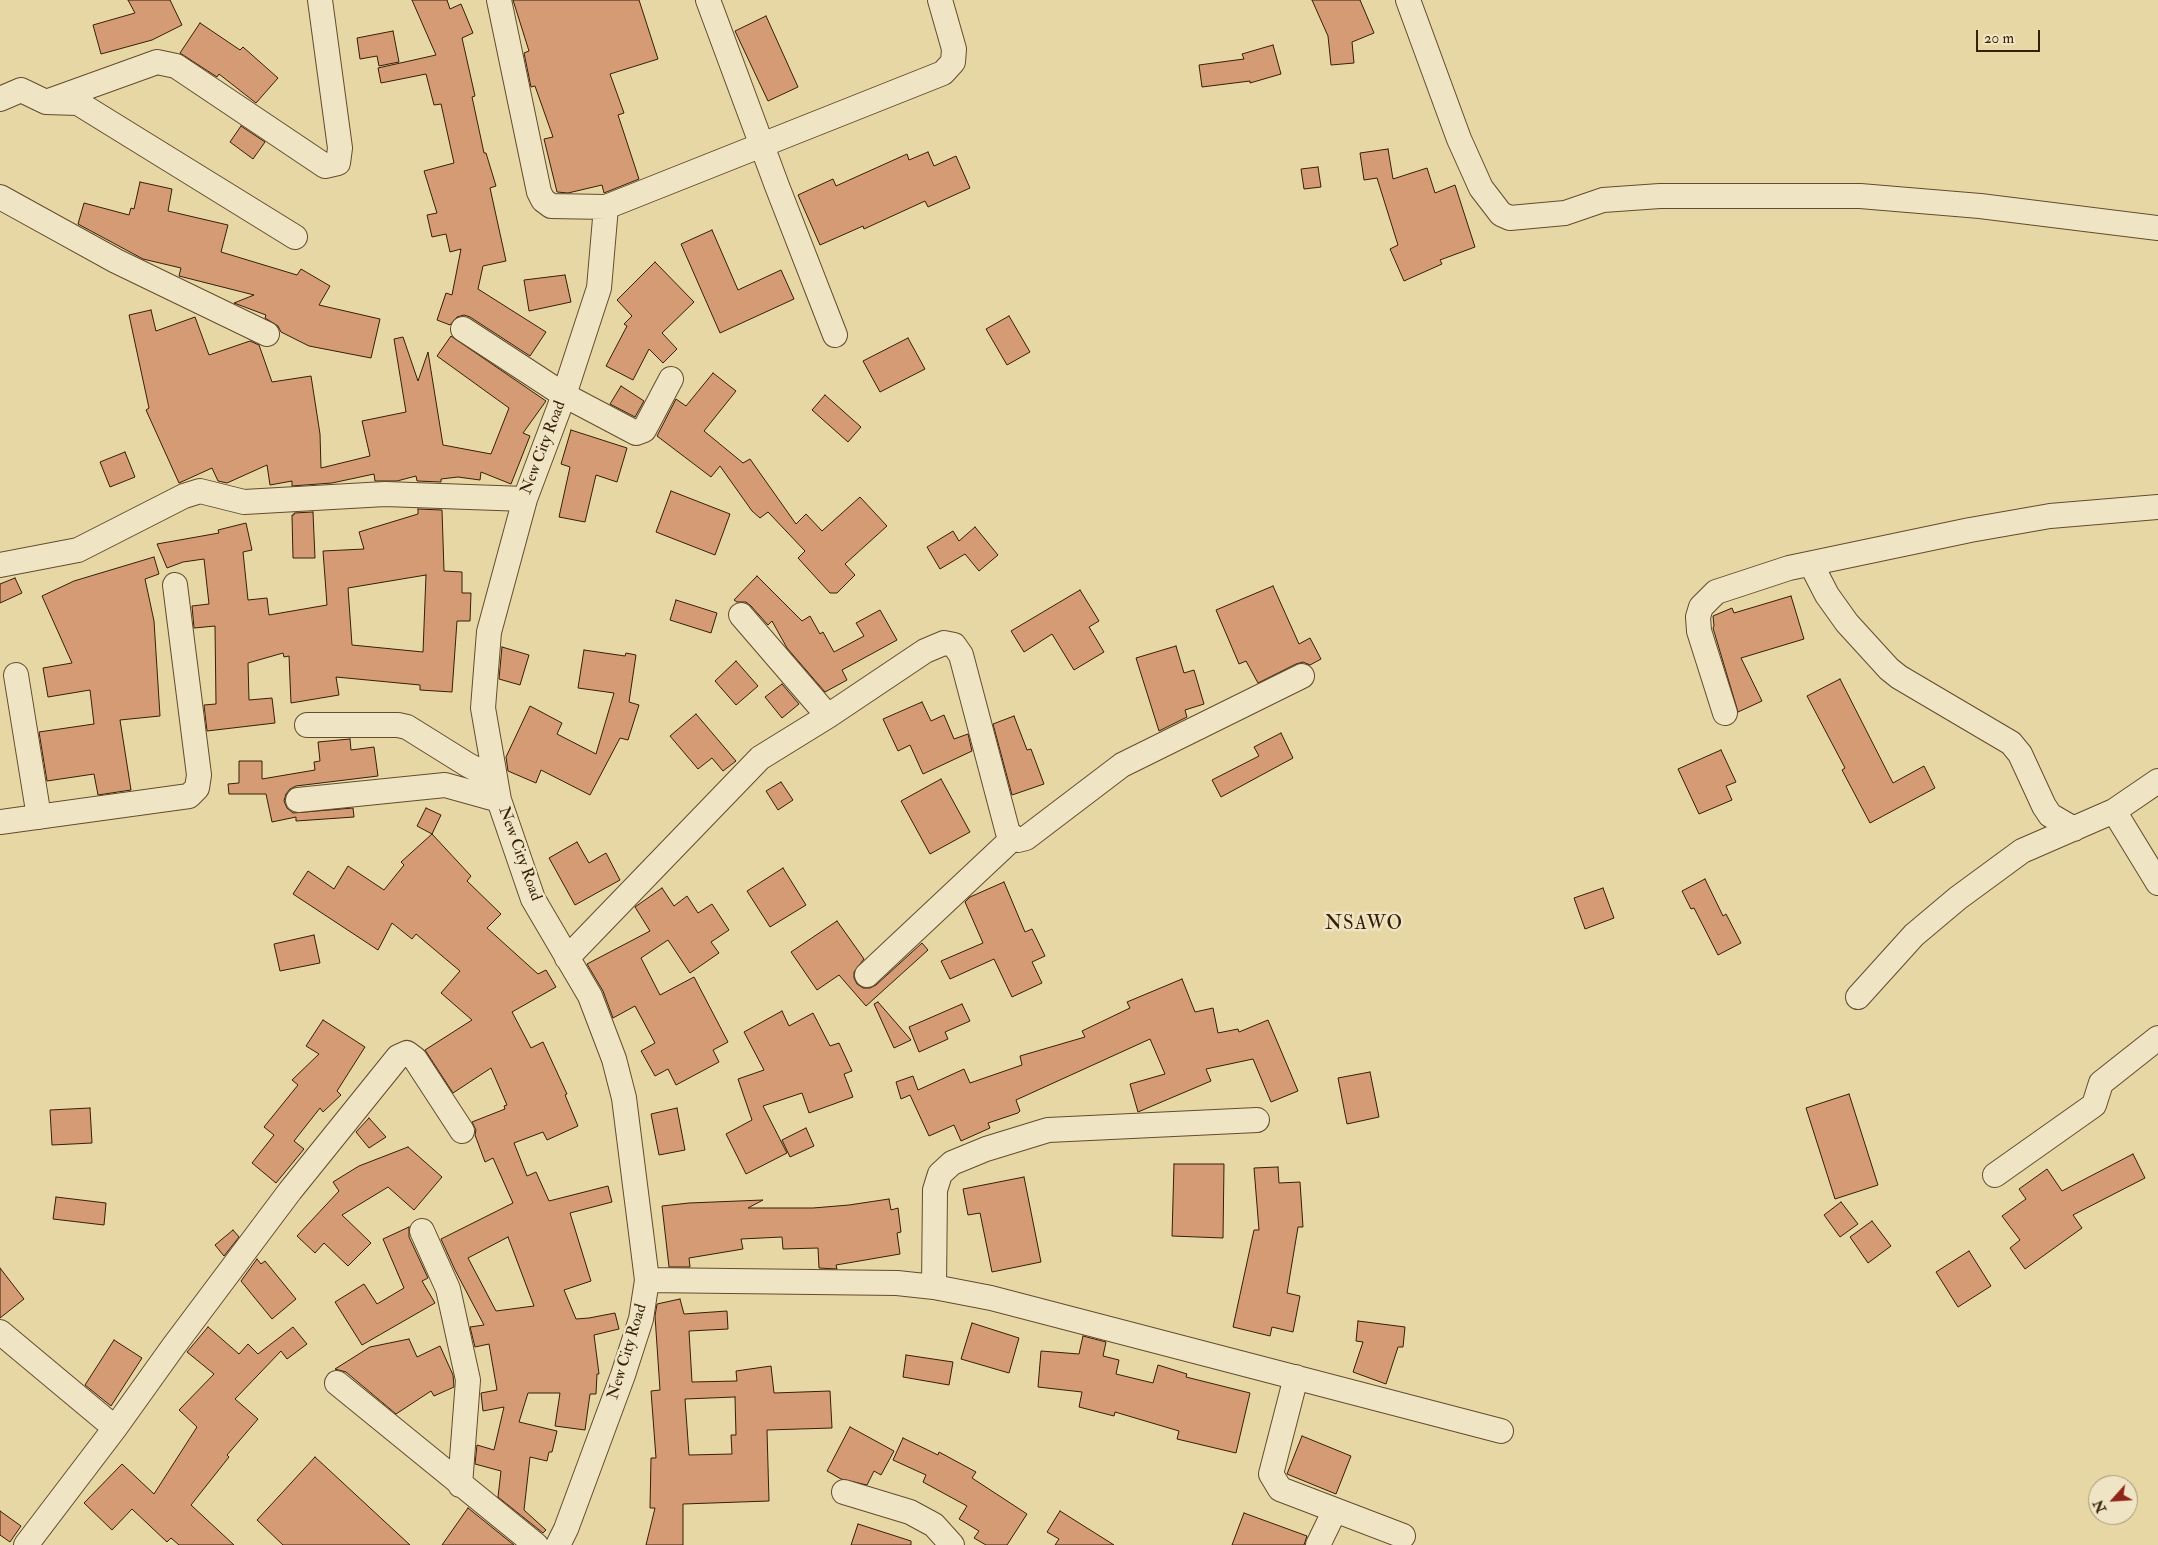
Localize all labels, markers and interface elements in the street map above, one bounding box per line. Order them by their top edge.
scale bar [1978,20,2042,52]
text: 20 m [1984,29,2014,48]
street label: New City Road [517,398,571,498]
street label: New City Road [493,804,545,904]
district label: NSAWO [1324,914,1404,936]
street label: New City Road [604,1302,652,1402]
north arrow [2088,1475,2138,1525]
text: N [2090,1497,2110,1516]

